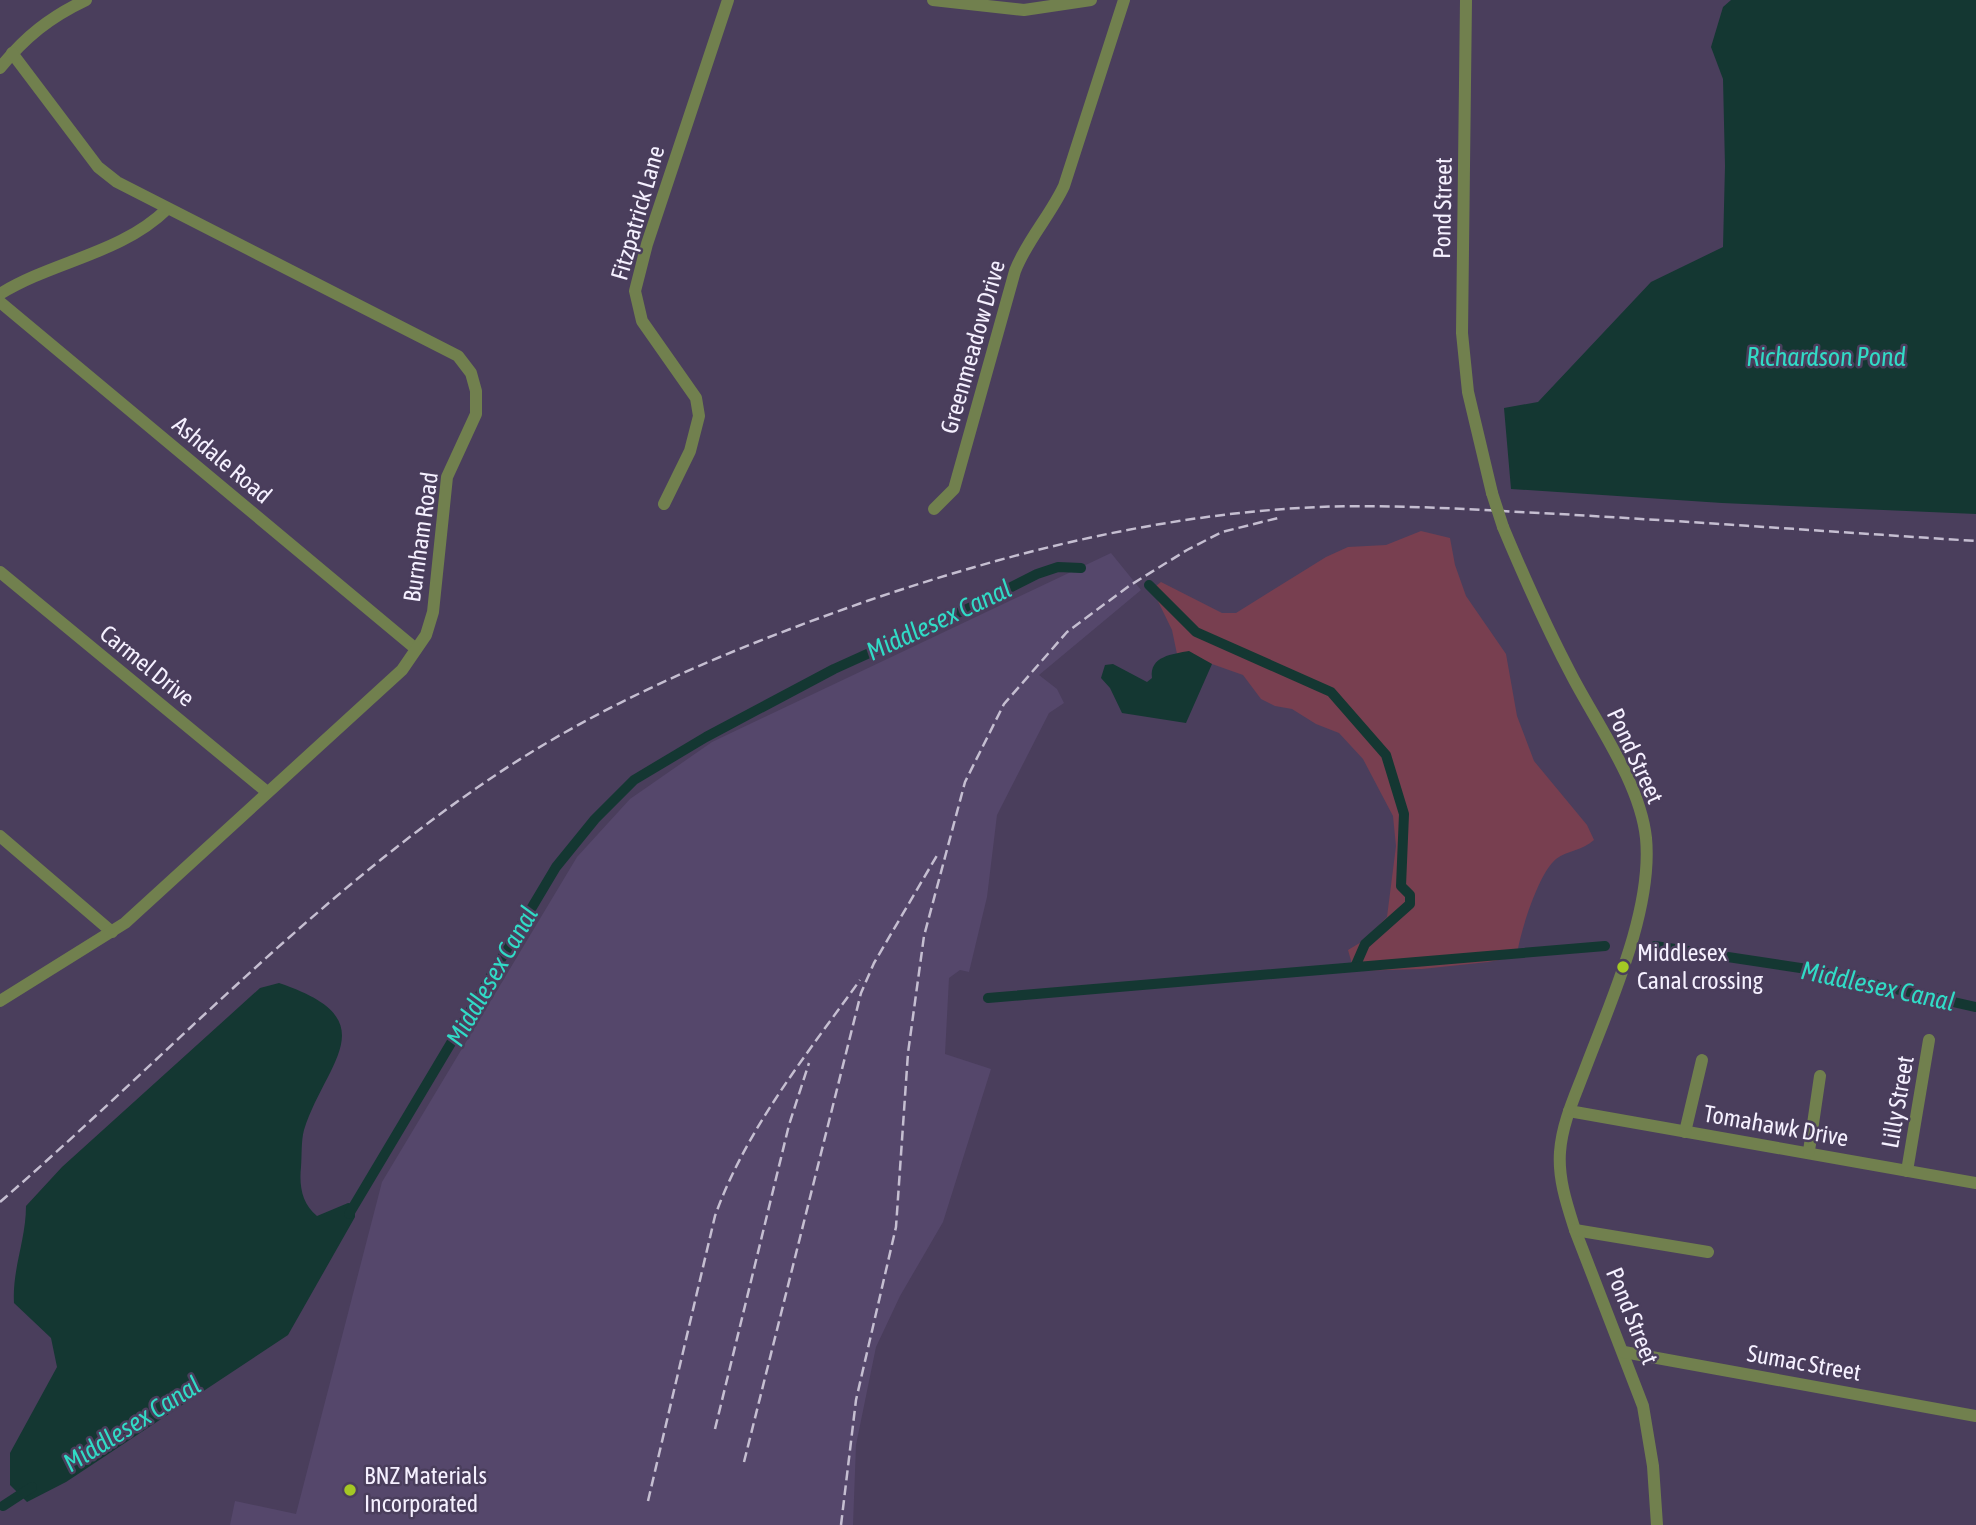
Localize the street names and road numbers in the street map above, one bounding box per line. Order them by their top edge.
street label: Fitzpatrick Lane [605,143,670,283]
street label: Pond Street [1428,157,1457,259]
street label: Greenmeadow Drive [935,257,1010,437]
street label: Ashdale Road [167,411,277,509]
street label: Burnham Road [398,470,443,604]
street label: Carmel Drive [95,619,200,712]
street label: Pond Street [1602,704,1669,808]
street label: Lilly Street [1876,1054,1919,1150]
street label: Tomahawk Drive [1702,1100,1851,1152]
street label: Pond Street [1601,1264,1664,1368]
street label: Sumac Street [1745,1339,1863,1386]

